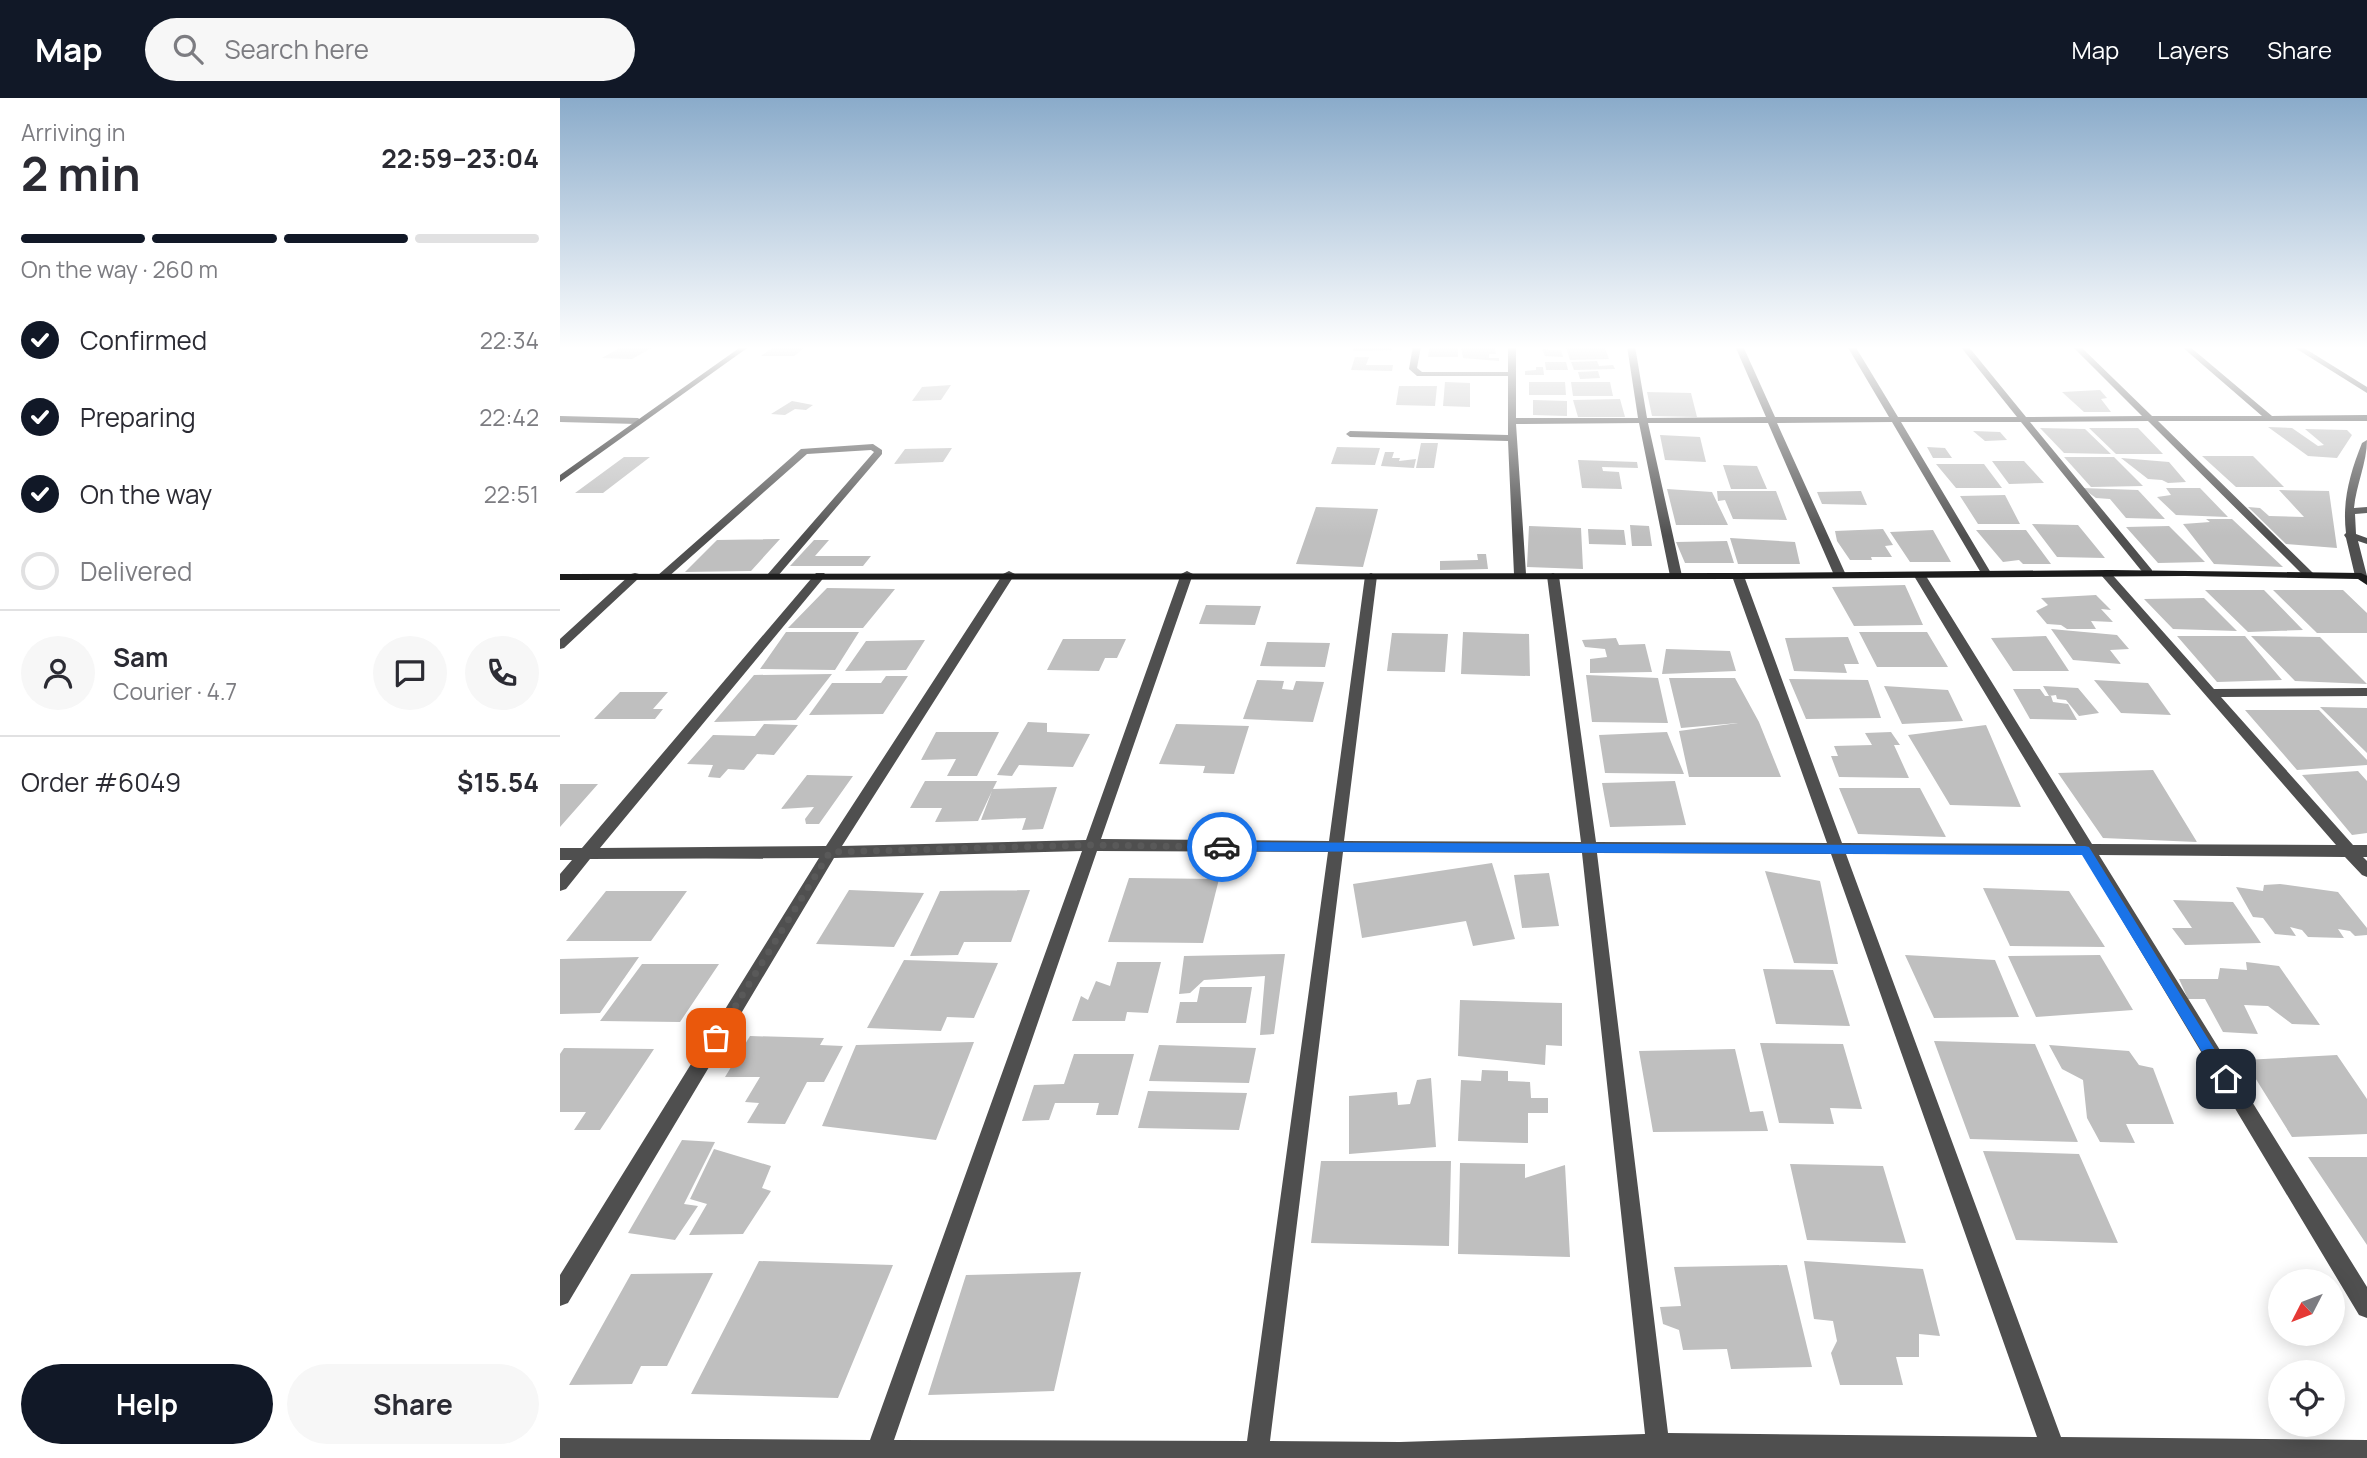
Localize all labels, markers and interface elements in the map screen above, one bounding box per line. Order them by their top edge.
search box [145,18,635,81]
text: Map [35,27,103,72]
icon: search [169,30,207,68]
text: Search here [225,31,369,67]
text: Map [2072,33,2119,66]
text: Layers [2157,33,2229,66]
text: Share [2267,33,2332,66]
text: Arriving in [21,116,126,148]
text: 22:59–23:04 [381,140,539,176]
text: 2 min [21,142,141,205]
text: On the way · 260 m [21,253,218,285]
icon: check [21,321,59,359]
text: Confirmed [80,322,207,358]
text: 22:34 [480,324,539,356]
icon: check [21,398,59,436]
text: Preparing [80,399,196,435]
text: 22:42 [479,401,539,433]
icon: check [21,475,59,513]
text: On the way [80,476,212,512]
text: 22:51 [484,478,539,510]
text: Delivered [80,553,192,589]
button: person [21,636,95,710]
button: chat [373,636,447,710]
button: phone [465,636,539,710]
text: Sam [113,639,168,675]
text: Courier · 4.7 [113,675,237,707]
text: Order #6049 [21,764,181,800]
text: $15.54 [457,764,539,800]
courier [1187,812,1257,882]
icon: car [1203,828,1241,866]
pin [686,1008,746,1068]
icon: bag [697,1019,735,1057]
pin [2196,1049,2256,1109]
icon: home [2207,1060,2245,1098]
north arrow [2268,1269,2345,1346]
map controls [2268,1269,2345,1437]
button: locate [2268,1360,2345,1437]
button: Help [21,1364,273,1444]
button: Share [287,1364,539,1444]

